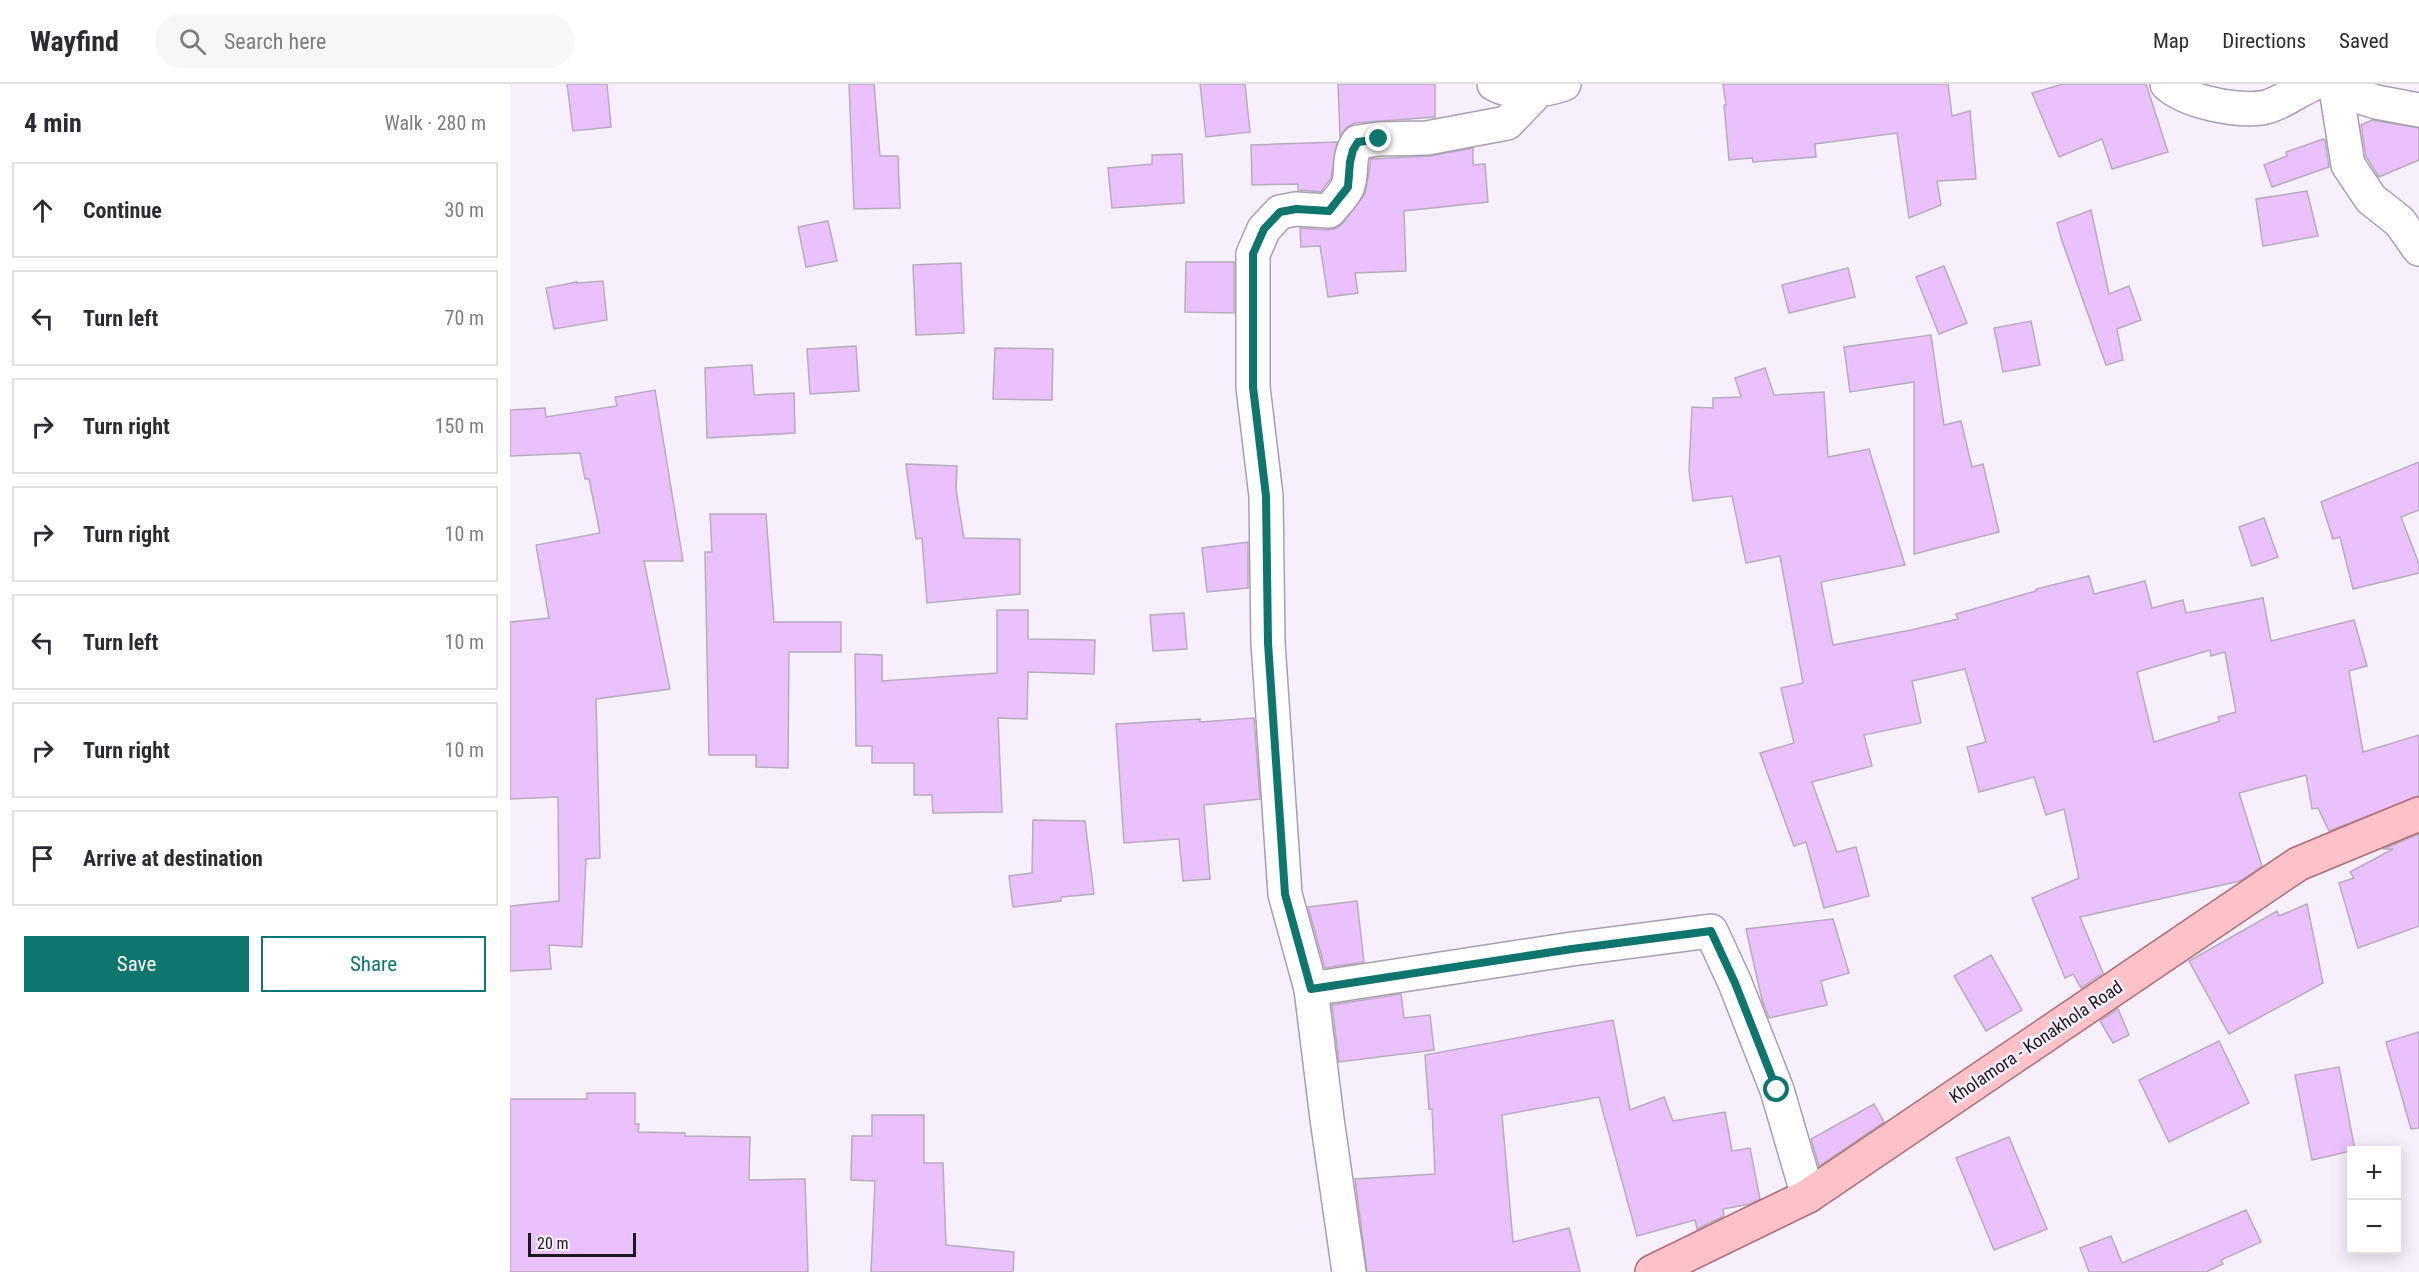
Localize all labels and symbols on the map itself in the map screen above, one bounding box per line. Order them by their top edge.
route end [1365,125,1391,151]
street label: Kholamora - Konakhola Road [1945,976,2126,1107]
route start [1763,1076,1789,1102]
scale bar [528,1230,636,1258]

